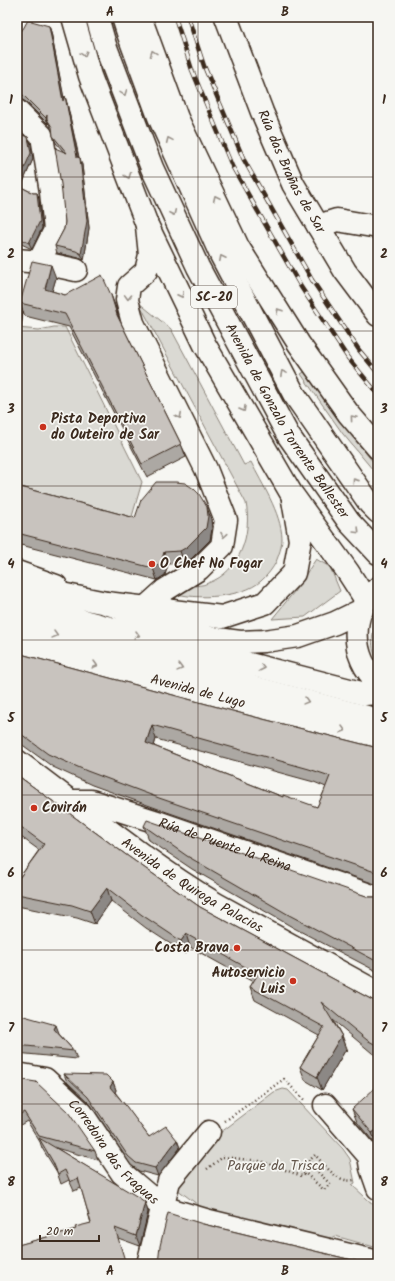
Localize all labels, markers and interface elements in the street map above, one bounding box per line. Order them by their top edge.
text: A [106,2,114,23]
text: B [281,2,289,23]
one-way arrow [149,50,157,57]
one-way arrow [79,51,88,58]
text: 1 [9,90,13,111]
one-way arrow [119,90,127,97]
text: 1 [382,90,386,111]
street label: Rúa das Brañas de Sar [251,106,332,239]
one-way arrow [166,136,174,144]
one-way arrow [124,173,132,180]
one-way arrow [213,195,221,203]
one-way arrow [168,209,176,217]
text: 2 [7,244,15,265]
text: 2 [380,244,388,265]
one-way arrow [220,255,227,262]
road number: SC-20 [191,286,237,308]
one-way arrow [176,291,184,299]
one-way arrow [124,295,132,301]
one-way arrow [276,308,284,315]
street label: Avenida de Gonzalo Torrente Ballester [219,319,355,524]
one-way arrow [280,370,287,378]
text: 3 [6,399,15,420]
text: 3 [379,399,388,420]
one-way arrow [238,405,245,413]
place label: Pista Deportiva do Outeiro de Sar [51,408,160,446]
one-way arrow [174,411,182,419]
one-way arrow [350,416,357,423]
marker: Pista Deportiva do Outeiro de Sar [38,422,48,432]
one-way arrow [352,479,359,486]
one-way arrow [352,526,360,534]
one-way arrow [220,532,229,538]
place label: O Chef No Fogar [160,553,263,575]
text: 4 [7,554,15,575]
text: 4 [380,554,388,575]
marker: O Chef No Fogar [147,559,157,569]
one-way arrow [51,630,58,639]
one-way arrow [133,631,140,639]
one-way arrow [92,660,99,669]
one-way arrow [177,663,184,672]
one-way arrow [259,663,266,672]
street label: Avenida de Lugo [148,669,248,715]
one-way arrow [302,696,309,705]
text: 5 [7,708,16,729]
text: 5 [380,708,389,729]
one-way arrow [339,725,346,734]
place label: Covirán [42,797,87,819]
marker: Covirán [29,803,39,813]
street label: Rúa de Puente la Reina [156,812,294,878]
street label: Avenida de Quiroga Palacios [116,832,267,939]
text: 6 [7,863,15,884]
text: 6 [380,863,388,884]
place label: Costa Brava [155,937,229,959]
marker: Costa Brava [232,943,242,953]
place label: Autoservicio Luis [212,962,286,1000]
marker: Autoservicio Luis [288,976,298,986]
text: 7 [8,1018,15,1039]
text: 7 [381,1018,388,1039]
street label: Corredoira das Fraguas [62,1094,163,1211]
park label: Parque da Trisca [227,1155,325,1177]
text: 8 [7,1172,15,1193]
text: 8 [380,1172,388,1193]
scale bar [40,1217,99,1243]
text: 20 m [46,1222,74,1241]
text: A [106,1261,114,1281]
text: B [281,1261,289,1281]

